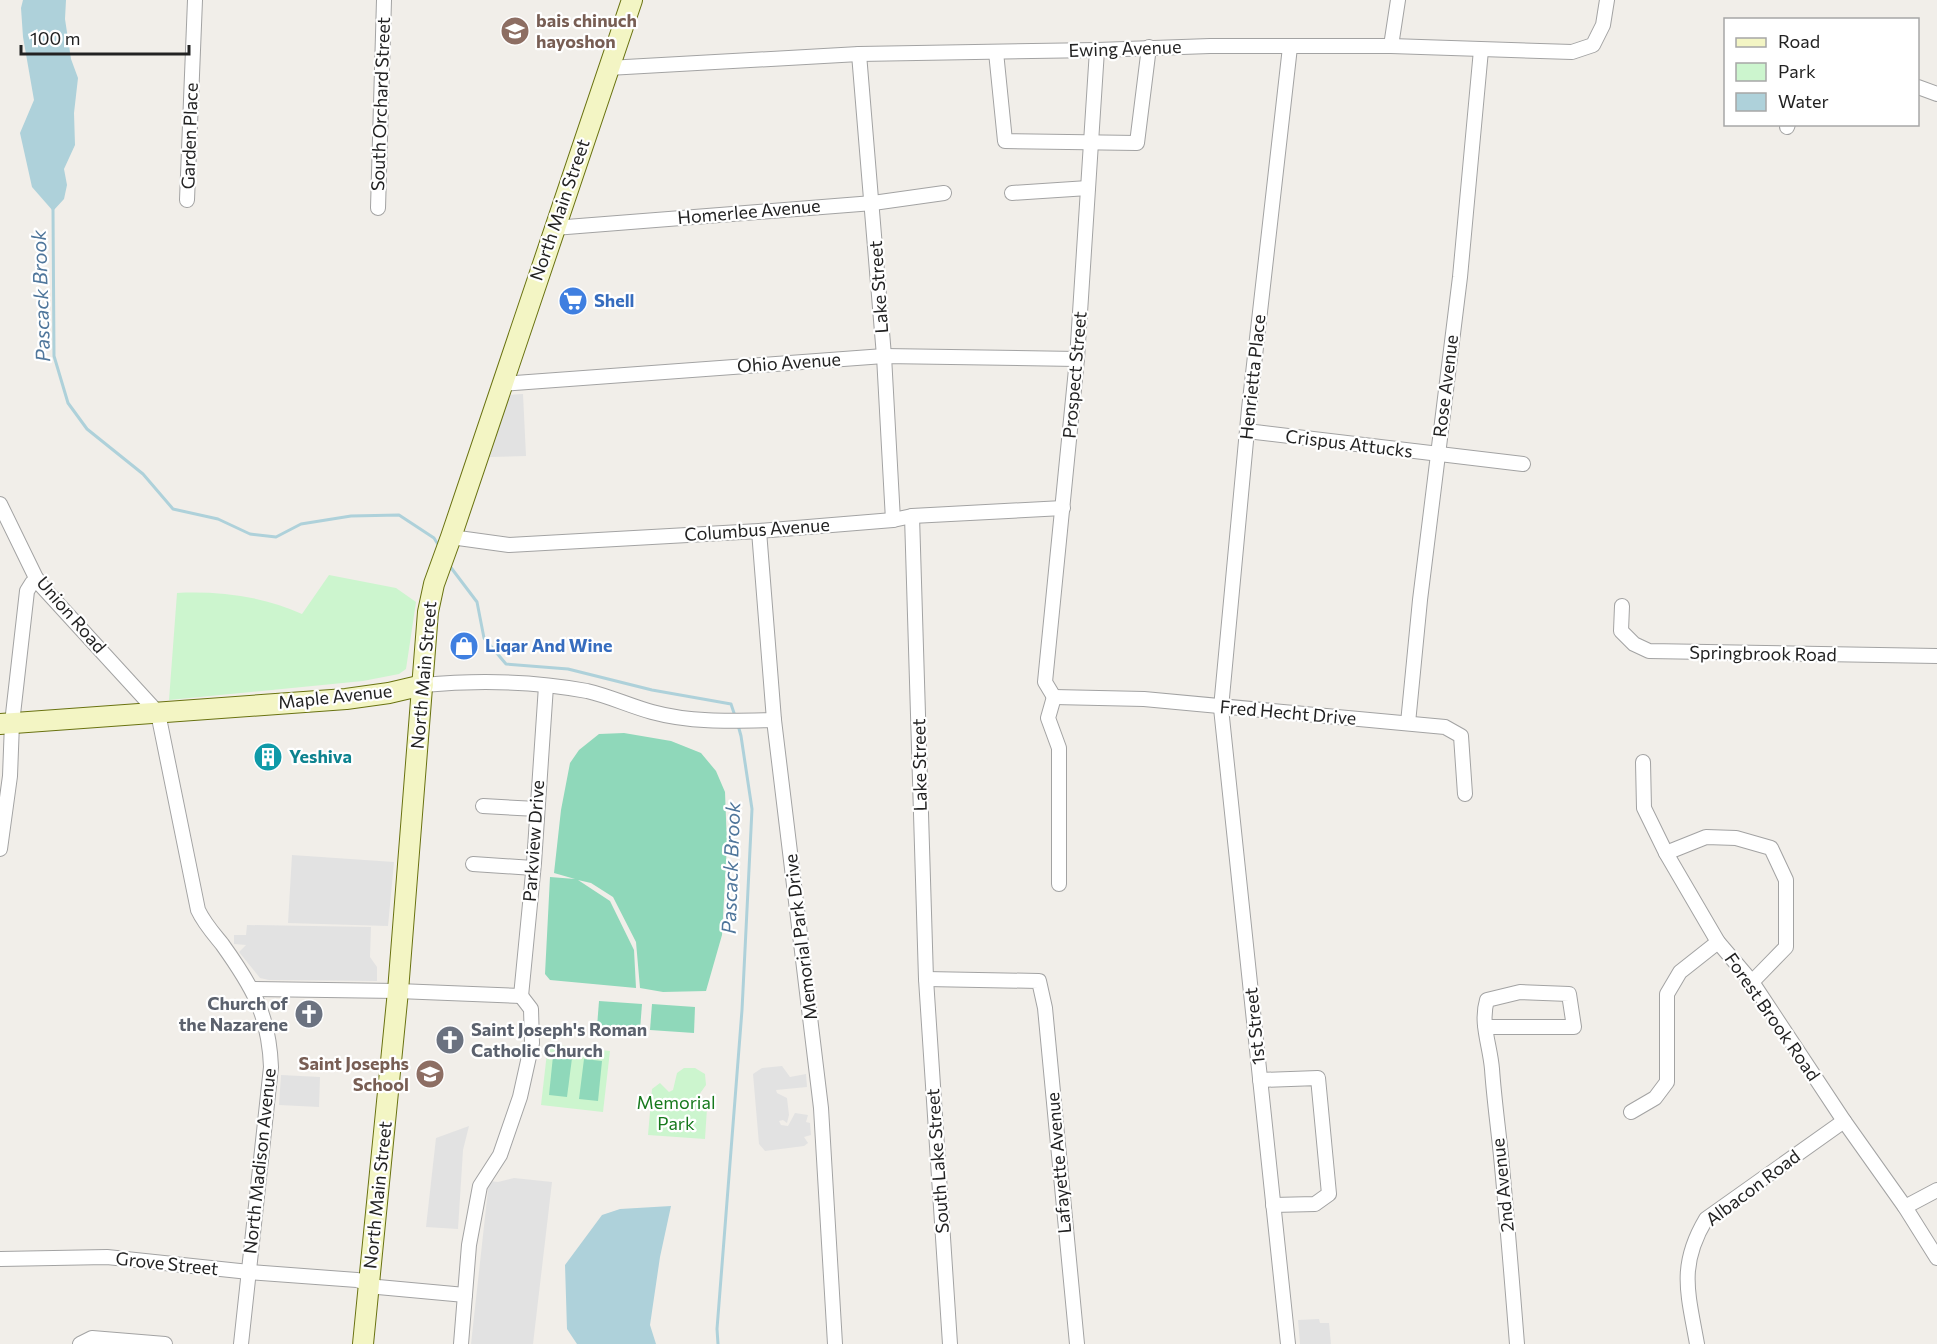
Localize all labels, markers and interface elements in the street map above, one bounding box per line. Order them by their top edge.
place label: bais chinuch hayoshon [536,9,637,52]
school or university icon: bais chinuch hayoshon [499,15,531,47]
street label: South Orchard Street [366,16,394,191]
scale bar [21,18,189,56]
legend [1724,18,1919,126]
text: 100 m [30,27,80,49]
text: Road [1778,30,1820,52]
street label: Ewing Avenue [1068,35,1182,61]
text: Park [1778,60,1816,82]
street label: Garden Place [176,82,202,190]
text: Water [1778,90,1829,112]
street label: North Main Street [524,136,594,283]
street label: Homerlee Avenue [676,194,821,228]
water label: Pascack Brook [26,228,54,363]
street label: Lake Street [864,240,892,334]
supermarket icon: Shell [557,285,589,317]
place label: Shell [594,289,635,311]
street label: Prospect Street [1057,310,1091,439]
street label: Henrietta Place [1234,313,1270,441]
street label: Rose Avenue [1428,333,1462,438]
street label: Ohio Avenue [736,347,842,377]
street label: Crispus Attucks [1284,424,1414,462]
street label: Columbus Avenue [683,513,830,545]
street label: Union Road [32,571,111,657]
street label: North Main Street [406,600,440,750]
shop icon: Liqar And Wine [448,630,480,662]
place label: Liqar And Wine [485,634,612,656]
street label: Springbrook Road [1689,641,1837,665]
street label: Maple Avenue [277,679,393,713]
street label: Fred Hecht Drive [1219,695,1357,729]
street label: Lake Street [907,718,931,812]
building icon: Yeshiva [252,741,284,773]
place label: Yeshiva [289,745,352,767]
street label: Parkview Drive [518,779,548,903]
water label: Pascack Brook [716,800,744,935]
street label: Memorial Park Drive [779,853,821,1021]
street label: Forest Brook Road [1720,948,1825,1085]
street label: 1st Street [1239,986,1269,1066]
place label: Church of the Nazarene [179,992,289,1035]
church icon: Church of the Nazarene [293,998,325,1030]
place label: Saint Joseph's Roman Catholic Church [471,1018,647,1061]
church icon: Saint Joseph's Roman Catholic Church [434,1024,466,1056]
place label: Saint Josephs School [299,1052,409,1095]
school or university icon: Saint Josephs School [414,1058,446,1090]
street label: North Madison Avenue [238,1067,280,1255]
street label: South Lake Street [921,1088,953,1234]
park label: Memorial Park [637,1091,715,1134]
street label: Lafayette Avenue [1041,1091,1075,1235]
street label: North Main Street [358,1120,396,1270]
street label: 2nd Avenue [1486,1137,1518,1233]
street label: Albacon Road [1701,1145,1804,1230]
street label: Grove Street [115,1247,220,1279]

